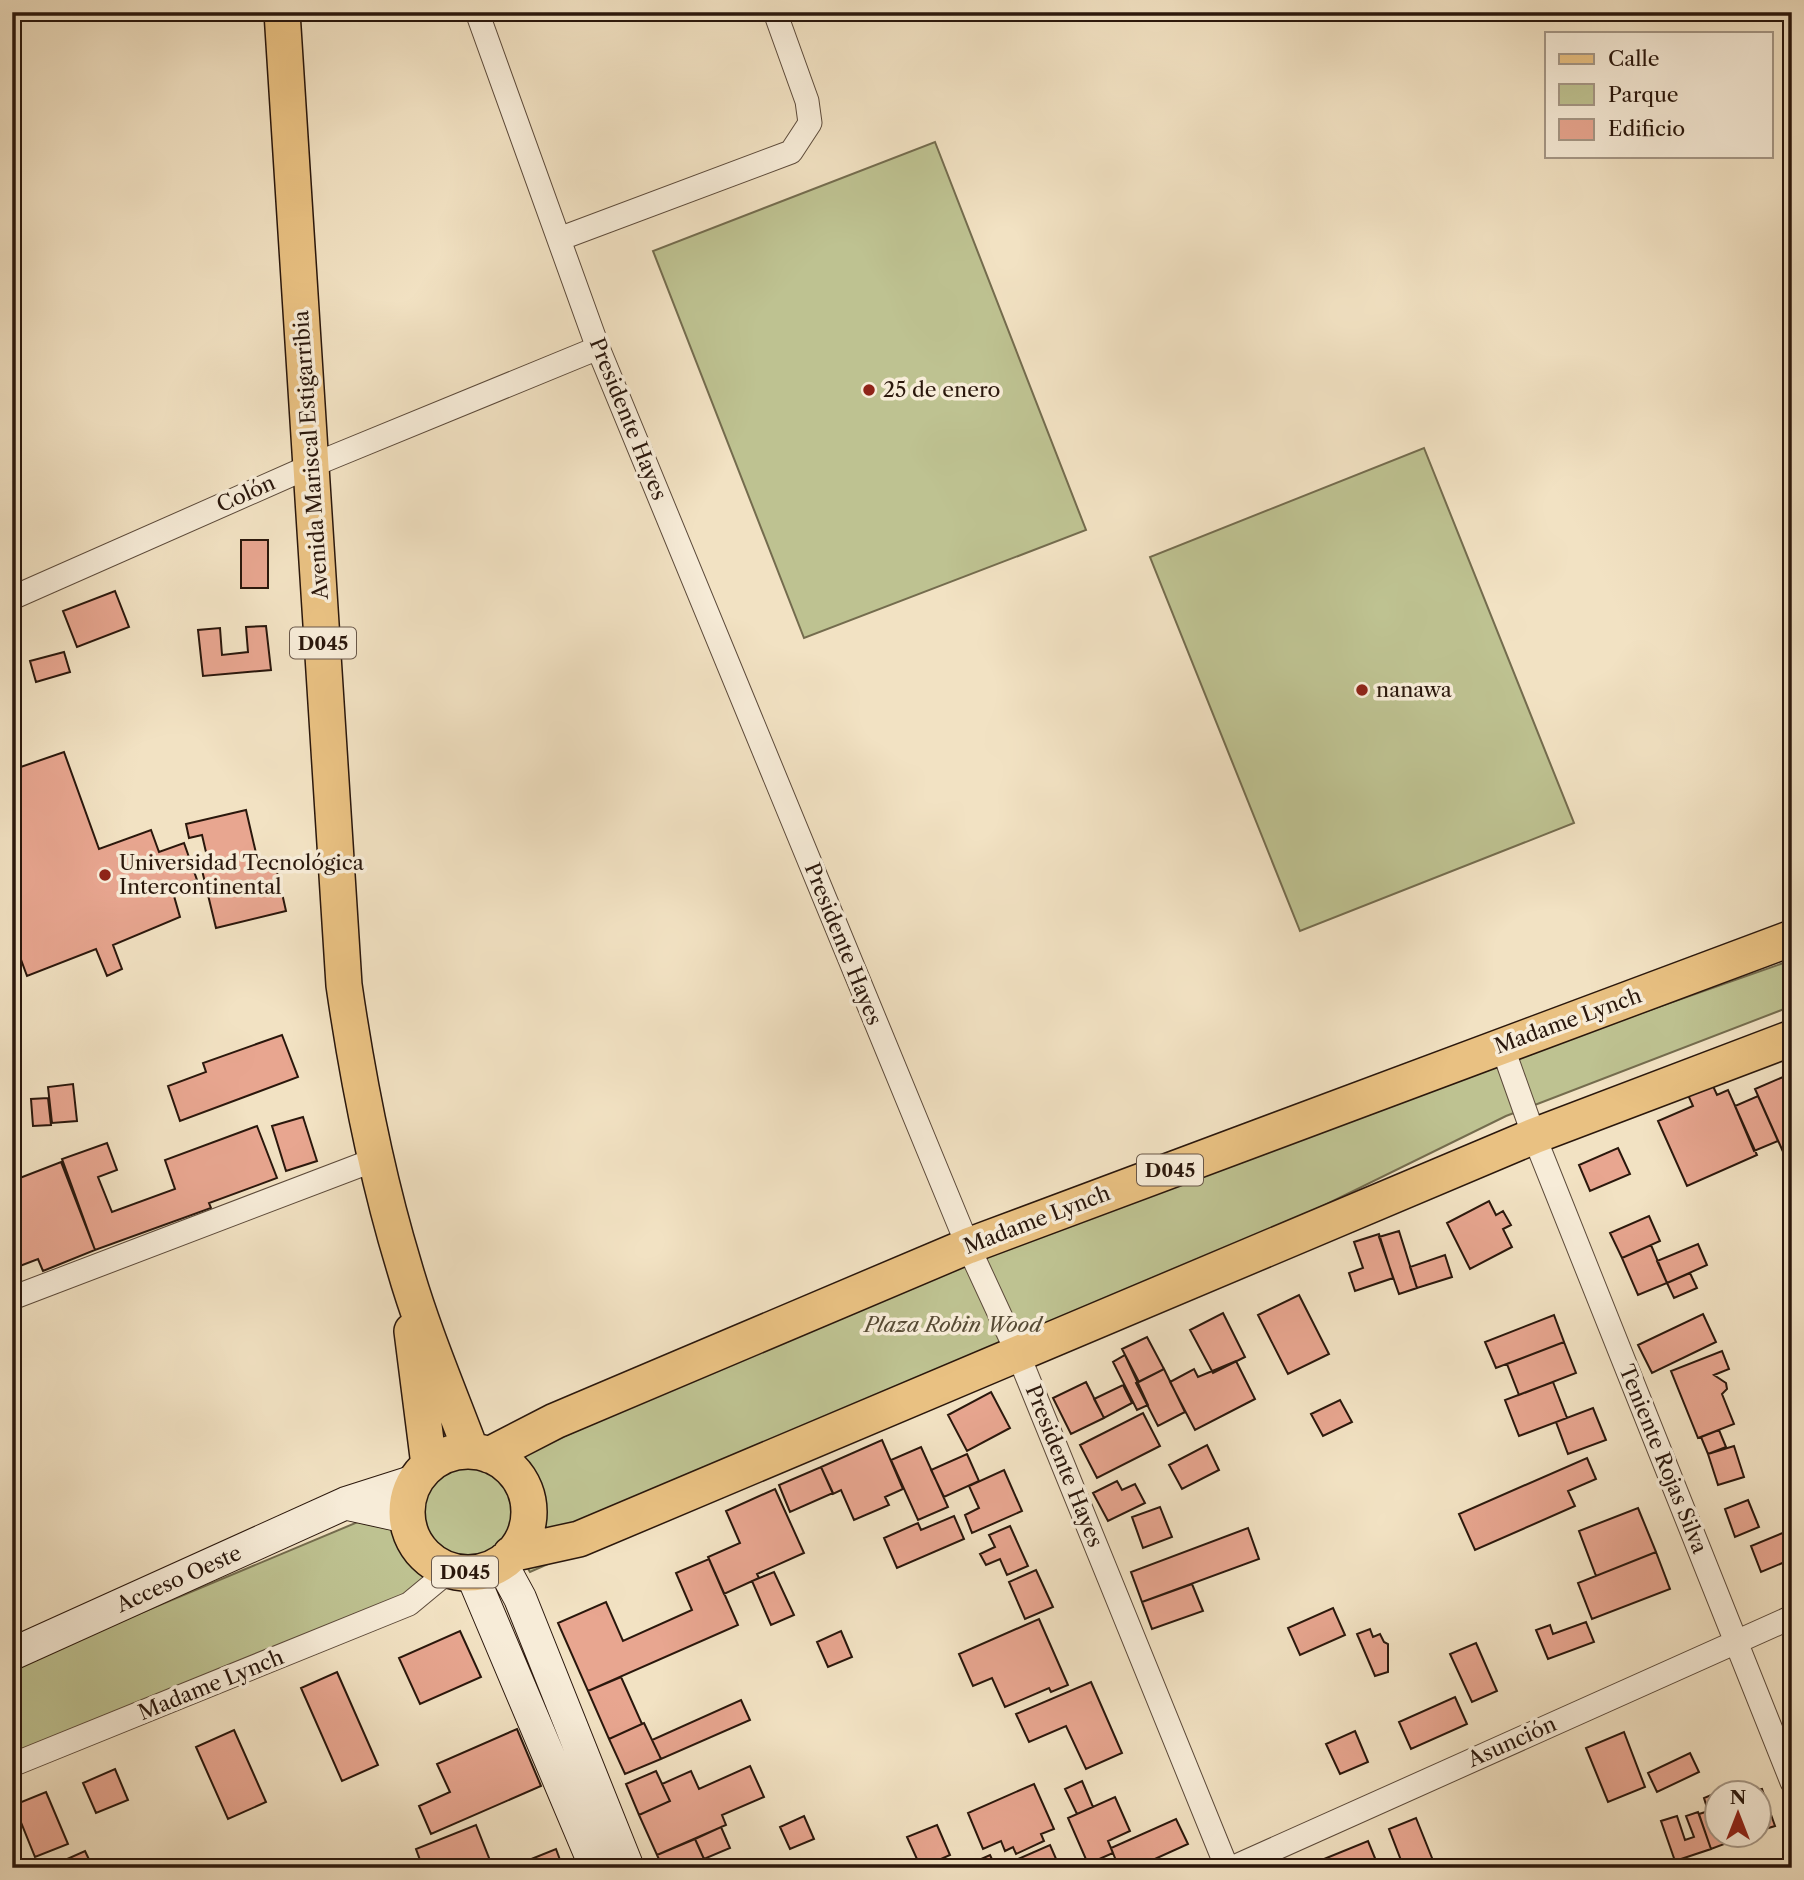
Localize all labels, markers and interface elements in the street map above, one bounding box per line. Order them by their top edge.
legend [1545,32,1772,158]
text: Calle [1608,46,1660,71]
text: Parque [1608,82,1679,107]
text: Edificio [1608,116,1685,141]
street label: Avenida Mariscal Estigarribia [288,309,333,601]
street label: Presidente Hayes [585,334,672,504]
place label: 25 de enero [883,377,1000,402]
marker: 25 de enero [861,382,877,398]
street label: Colón [213,470,279,517]
road number: D045 [290,628,356,658]
place label: nanawa [1376,677,1453,702]
marker: nanawa [1354,682,1370,698]
place label: Universidad Tecnológica Intercontinental [119,850,365,899]
street label: Presidente Hayes [800,859,887,1029]
marker: Universidad Tecnológica Intercontinental [97,867,113,883]
street label: Madame Lynch [1491,982,1645,1059]
road number: D045 [1137,1154,1203,1186]
street label: Madame Lynch [960,1180,1113,1259]
park label: Plaza Robin Wood [862,1312,1044,1337]
street label: Teniente Rojas Silva [1614,1361,1713,1558]
street label: Presidente Hayes [1021,1381,1108,1551]
street label: Acceso Oeste [112,1540,245,1618]
road number: D045 [432,1556,498,1588]
street label: Madame Lynch [134,1644,287,1725]
street label: Asunción [1463,1711,1560,1773]
north arrow [1702,1778,1772,1848]
text: N [1730,1786,1746,1809]

